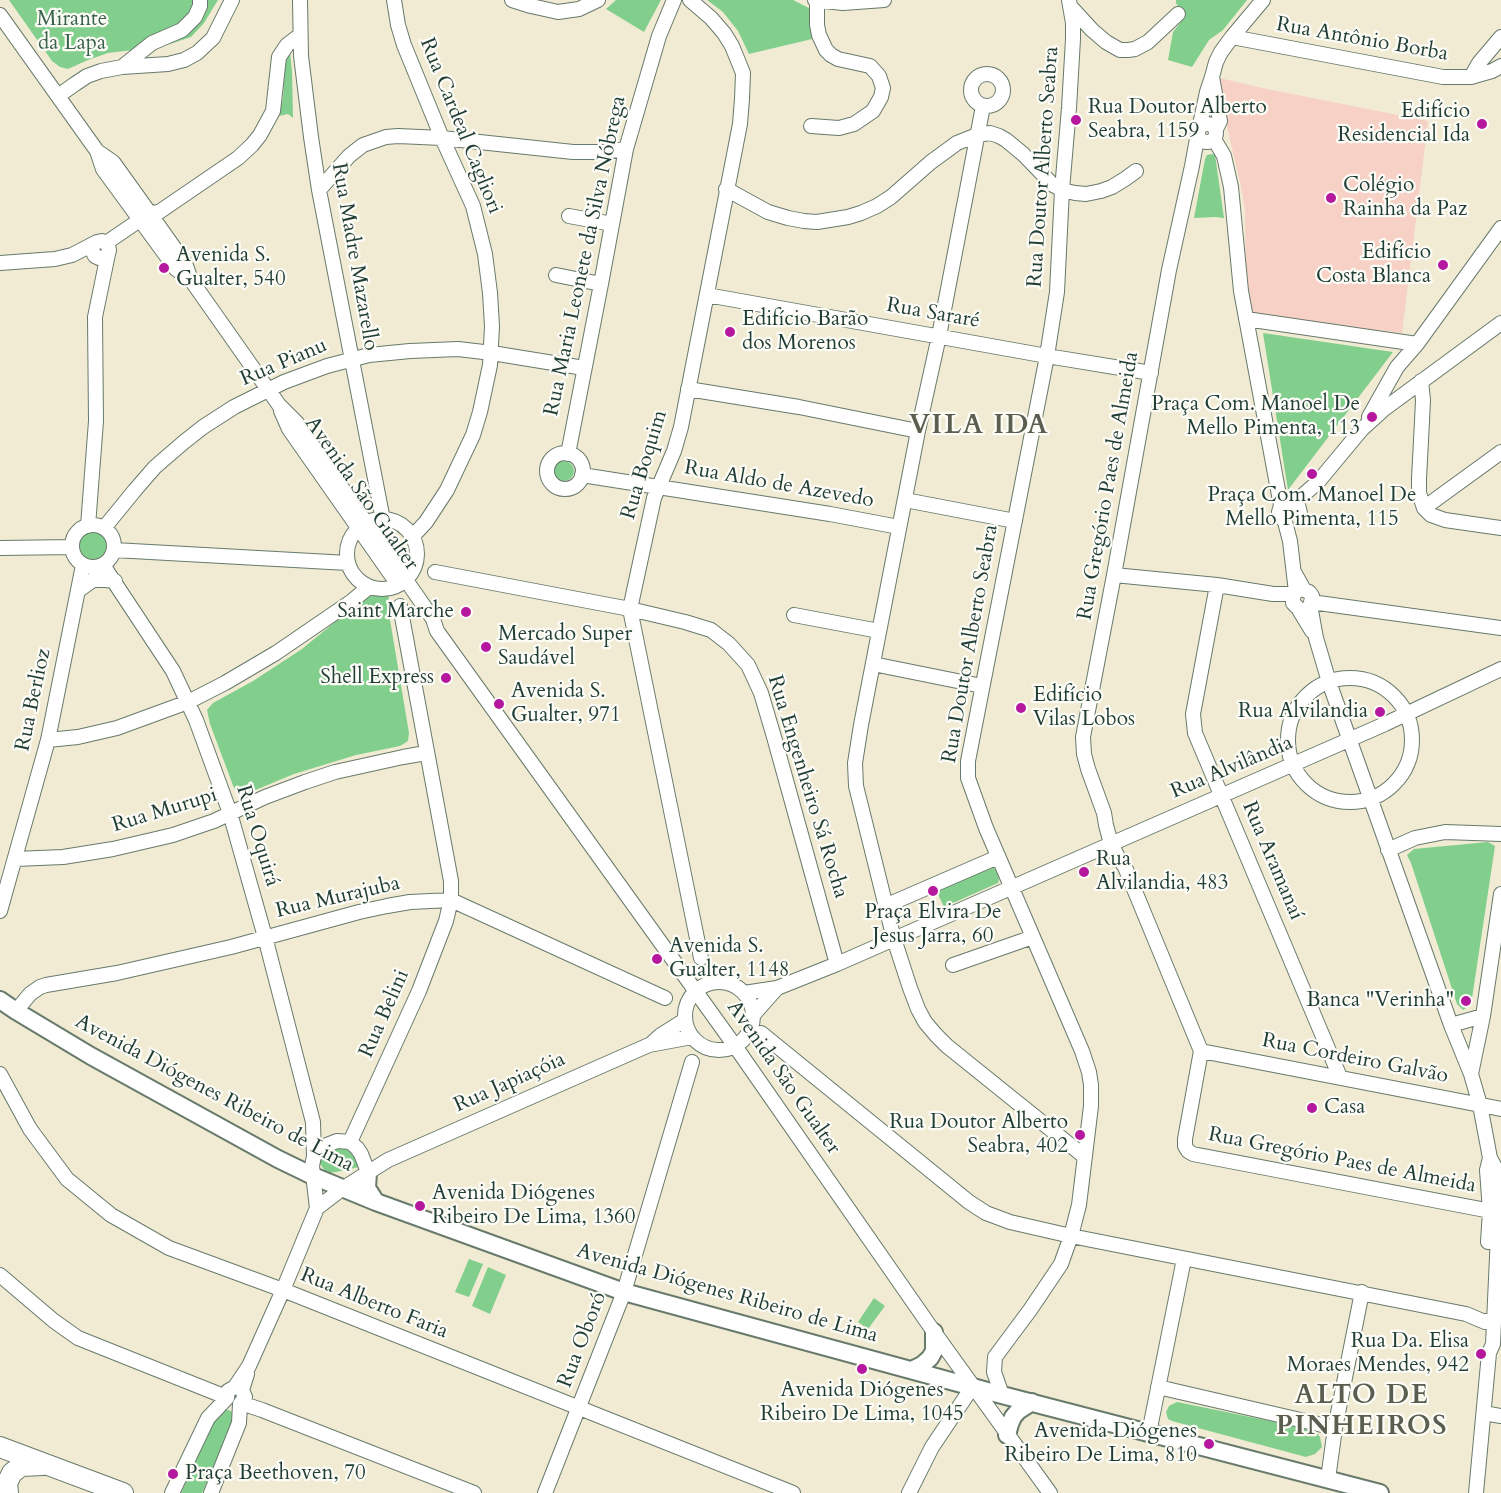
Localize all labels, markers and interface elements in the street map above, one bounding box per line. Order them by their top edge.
park label: Mirante da Lapa [37,7,107,57]
street label: Rua Antônio Borba [1274,12,1450,68]
street label: Rua Cardeal Cagliori [413,34,507,218]
street label: Rua Doutor Alberto Seabra [1023,46,1065,288]
street label: Rua Maria Leonete da Silva Nóbrega [540,94,632,418]
place label: Rua Doutor Alberto Seabra, 1159 [1088,95,1267,145]
place label: Edifício Residencial Ida [1337,99,1470,149]
marker: Rua Doutor Alberto Seabra, 1159 [1069,113,1083,127]
marker: Edifício Residencial Ida [1475,117,1489,131]
street label: Rua Madre Mazarello [325,161,383,353]
place label: Colégio Rainha da Paz [1343,173,1467,223]
marker: Colégio Rainha da Paz [1324,191,1338,205]
place label: Edifício Costa Blanca [1316,240,1431,290]
place label: Avenida S. Gualter, 540 [176,243,286,293]
marker: Edifício Costa Blanca [1436,258,1450,272]
marker: Avenida S. Gualter, 540 [157,261,171,275]
street label: Rua Sararé [884,293,982,335]
place label: Edifício Barão dos Morenos [742,307,868,357]
marker: Edifício Barão dos Morenos [723,325,737,339]
street label: Rua Pianu [237,333,331,393]
street label: Rua Gregório Paes de Almeida [1073,350,1145,622]
place label: Praça Com. Manoel De Mello Pimenta, 113 [1151,392,1360,442]
street label: Rua Boquim [616,407,674,523]
marker: Praça Com. Manoel De Mello Pimenta, 113 [1365,410,1379,424]
district label: VILA IDA [909,411,1049,443]
street label: Avenida São Gualter [299,412,423,576]
street label: Rua Aldo de Azevedo [682,456,876,514]
marker: Praça Com. Manoel De Mello Pimenta, 115 [1305,467,1319,481]
place label: Praça Com. Manoel De Mello Pimenta, 115 [1208,483,1416,533]
street label: Rua Doutor Alberto Seabra [938,523,1004,765]
place label: Saint Marche [337,599,454,625]
marker: Saint Marche [459,605,473,619]
place label: Mercado Super Saudável [498,622,632,672]
marker: Mercado Super Saudável [479,640,493,654]
street label: Rua Berlioz [11,646,57,754]
place label: Shell Express [320,665,434,691]
marker: Shell Express [439,671,453,685]
street label: Rua Engenheiro Sá Rocha [761,672,853,902]
place label: Avenida S. Gualter, 971 [511,679,621,729]
place label: Edifício Vilas Lobos [1033,683,1135,733]
marker: Avenida S. Gualter, 971 [492,697,506,711]
place label: Rua Alvilandia [1238,699,1368,725]
marker: Edifício Vilas Lobos [1014,701,1028,715]
marker: Rua Alvilandia [1373,705,1387,719]
street label: Rua Alvilândia [1167,731,1297,805]
street label: Rua Oquirá [230,782,284,890]
street label: Rua Murupi [110,783,220,839]
street label: Rua Aramanaí [1236,798,1308,924]
place label: Rua Alvilandia, 483 [1096,847,1229,897]
marker: Rua Alvilandia, 483 [1077,865,1091,879]
street label: Rua Murajuba [273,871,403,925]
marker: Praça Elvira De Jesus Jarra, 60 [926,884,940,898]
place label: Praça Elvira De Jesus Jarra, 60 [864,900,1002,950]
place label: Avenida S. Gualter, 1148 [669,934,789,984]
marker: Avenida S. Gualter, 1148 [650,952,664,966]
street label: Rua Belini [354,966,416,1062]
place label: Banca "Verinha" [1306,988,1454,1014]
marker: Banca "Verinha" [1459,994,1473,1008]
street label: Avenida São Gualter [721,996,845,1160]
street label: Avenida Diógenes Ribeiro de Lima [70,1010,358,1178]
street label: Rua Cordeiro Galvão [1260,1029,1450,1089]
street label: Rua Japiaçóia [451,1047,569,1119]
place label: Casa [1324,1095,1365,1121]
marker: Casa [1305,1101,1319,1115]
place label: Rua Doutor Alberto Seabra, 402 [889,1110,1068,1160]
street label: Rua Gregório Paes de Almeida [1206,1123,1478,1199]
marker: Rua Doutor Alberto Seabra, 402 [1073,1128,1087,1142]
place label: Avenida Diógenes Ribeiro De Lima, 1360 [432,1181,635,1231]
marker: Avenida Diógenes Ribeiro De Lima, 1360 [413,1199,427,1213]
street label: Avenida Diógenes Ribeiro de Lima [573,1239,881,1349]
street label: Rua Alberto Faria [297,1263,451,1345]
street label: Rua Oboró [553,1289,613,1391]
place label: Rua Da. Elisa Moraes Mendes, 942 [1287,1329,1469,1379]
marker: Rua Da. Elisa Moraes Mendes, 942 [1474,1347,1488,1361]
marker: Avenida Diógenes Ribeiro De Lima, 1045 [855,1362,869,1376]
place label: Avenida Diógenes Ribeiro De Lima, 1045 [760,1378,964,1428]
district label: ALTO DE PINHEIROS [1276,1381,1448,1444]
place label: Avenida Diógenes Ribeiro De Lima, 810 [1004,1419,1197,1469]
marker: Avenida Diógenes Ribeiro De Lima, 810 [1202,1437,1216,1451]
place label: Praça Beethoven, 70 [185,1461,366,1487]
marker: Praça Beethoven, 70 [166,1467,180,1481]

